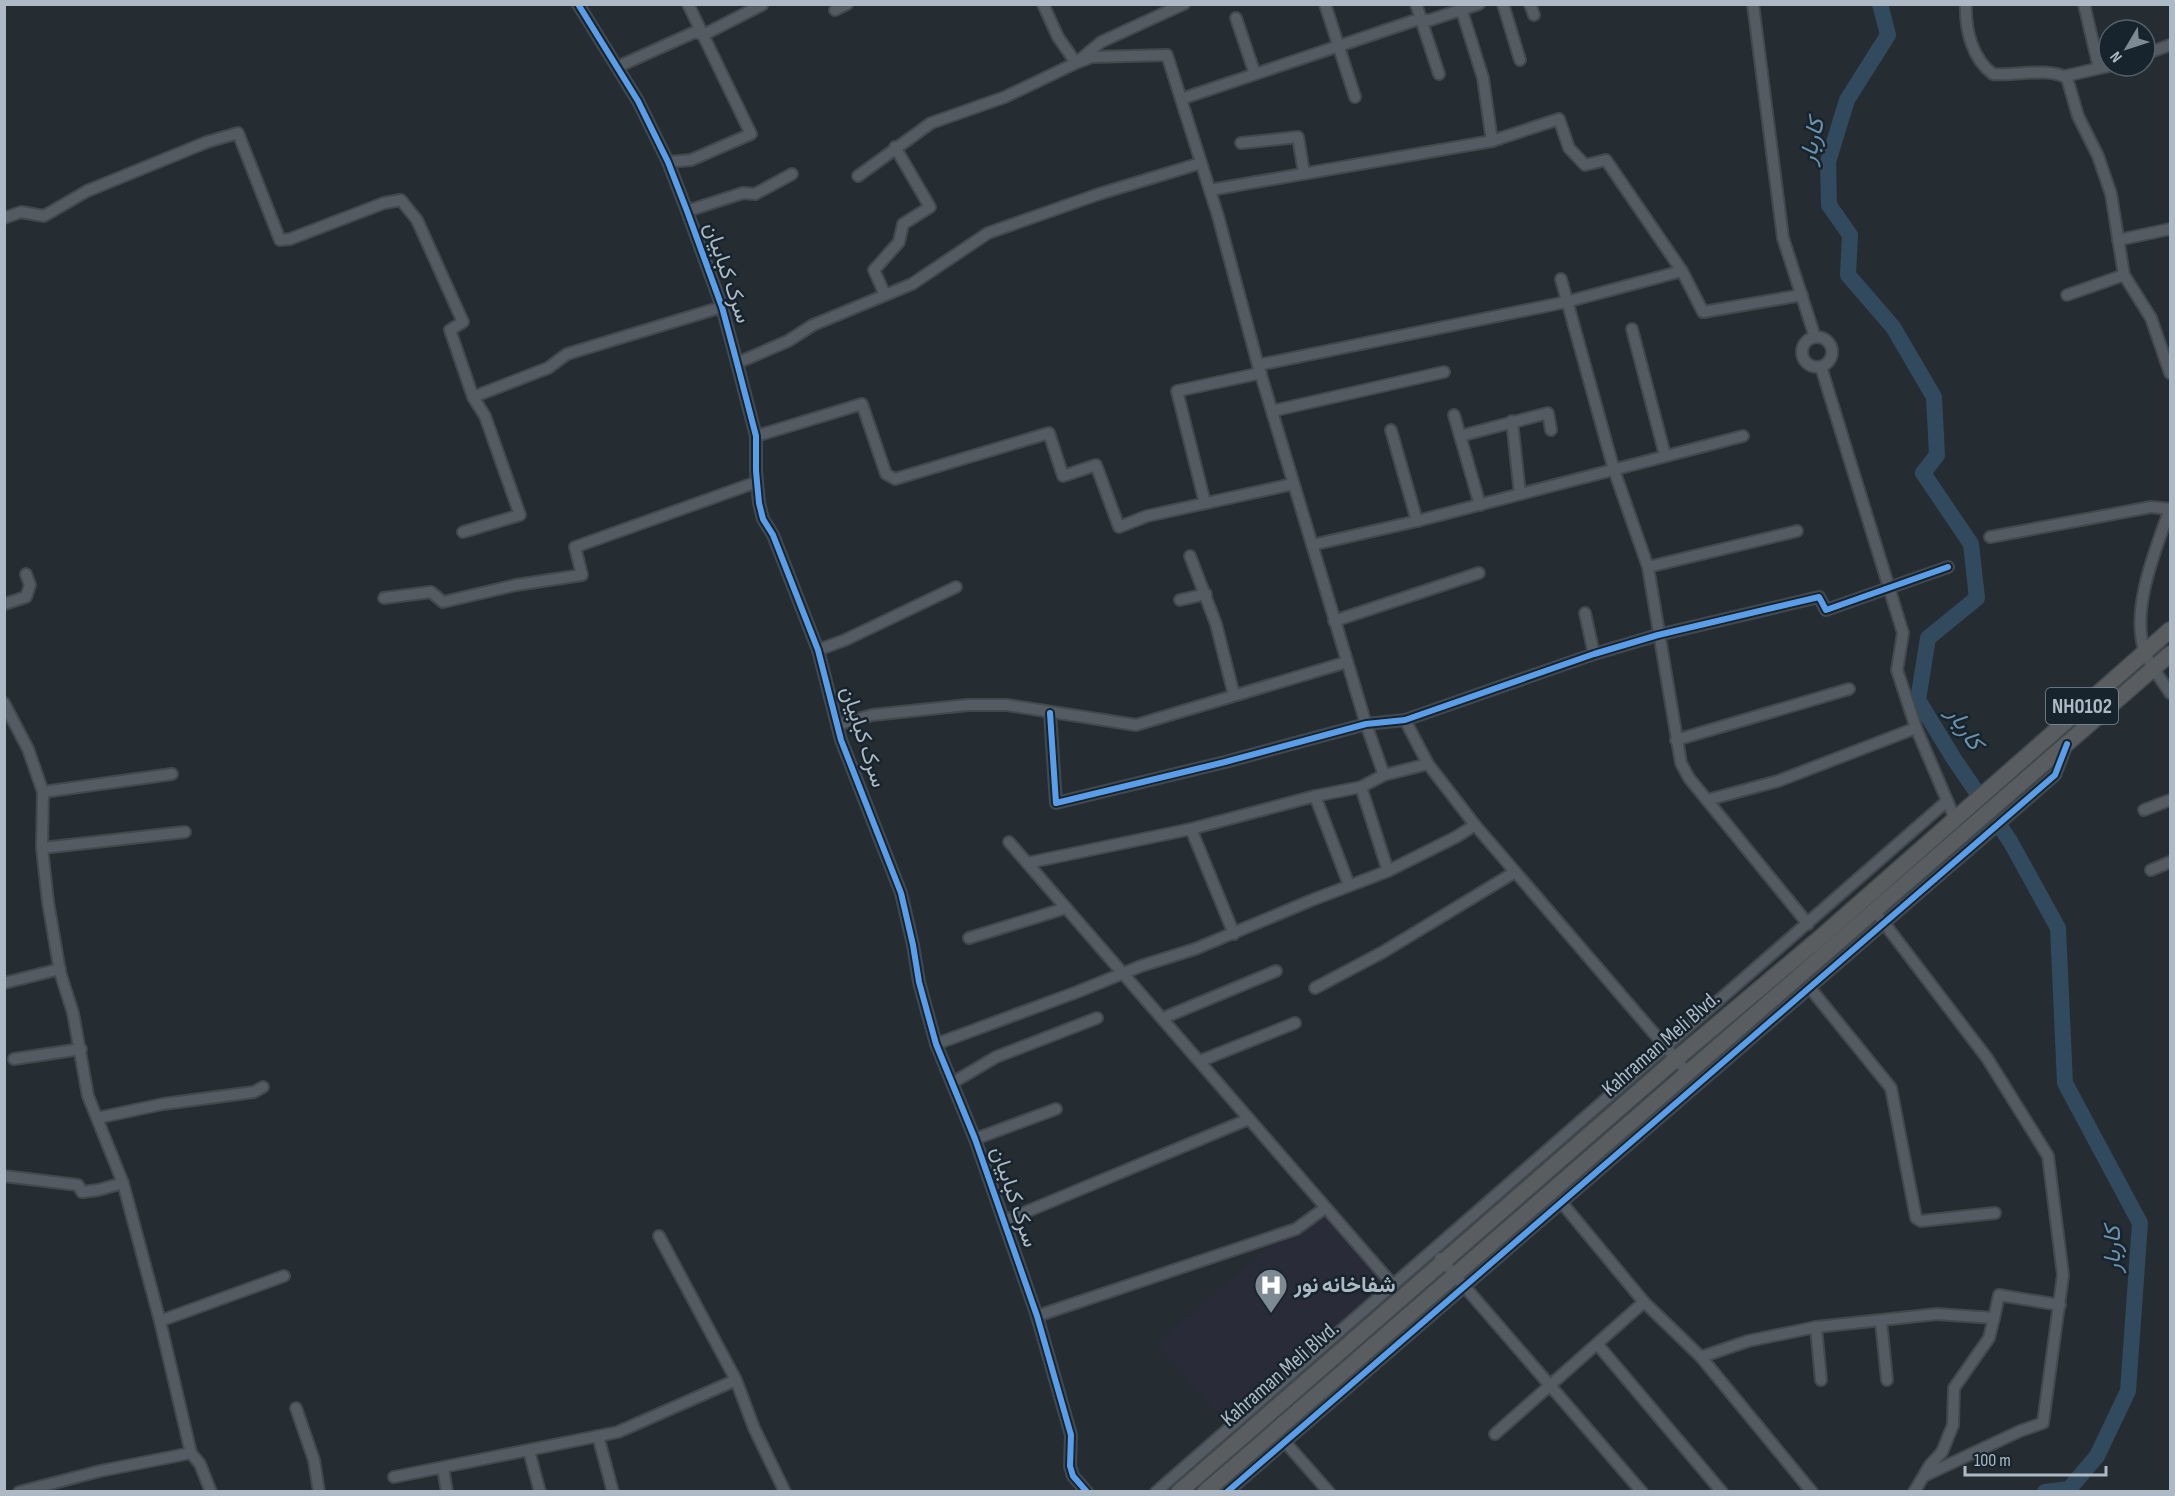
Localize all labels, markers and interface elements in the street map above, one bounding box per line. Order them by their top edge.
north arrow [2097,18,2157,78]
text: N [2106,47,2127,66]
water label: کاربار [1793,111,1832,169]
street label: سرک کبابیان [697,219,757,327]
street label: سرک کبابیان [834,683,892,791]
road number: NH0102 [2046,688,2118,724]
water label: کاربار [1939,699,1992,759]
street label: Kahraman Meli Blvd. [1597,985,1725,1103]
street label: سرک کبابیان [984,1143,1044,1251]
water label: کاربار [2098,1222,2127,1274]
hospital icon: شفاخانه نور [1253,1267,1289,1314]
place label: شفاخانه نور [1293,1272,1396,1299]
street label: Kahraman Meli Blvd. [1216,1315,1344,1433]
scale bar [1965,1439,2106,1477]
text: 100 m [1974,1450,2011,1471]

